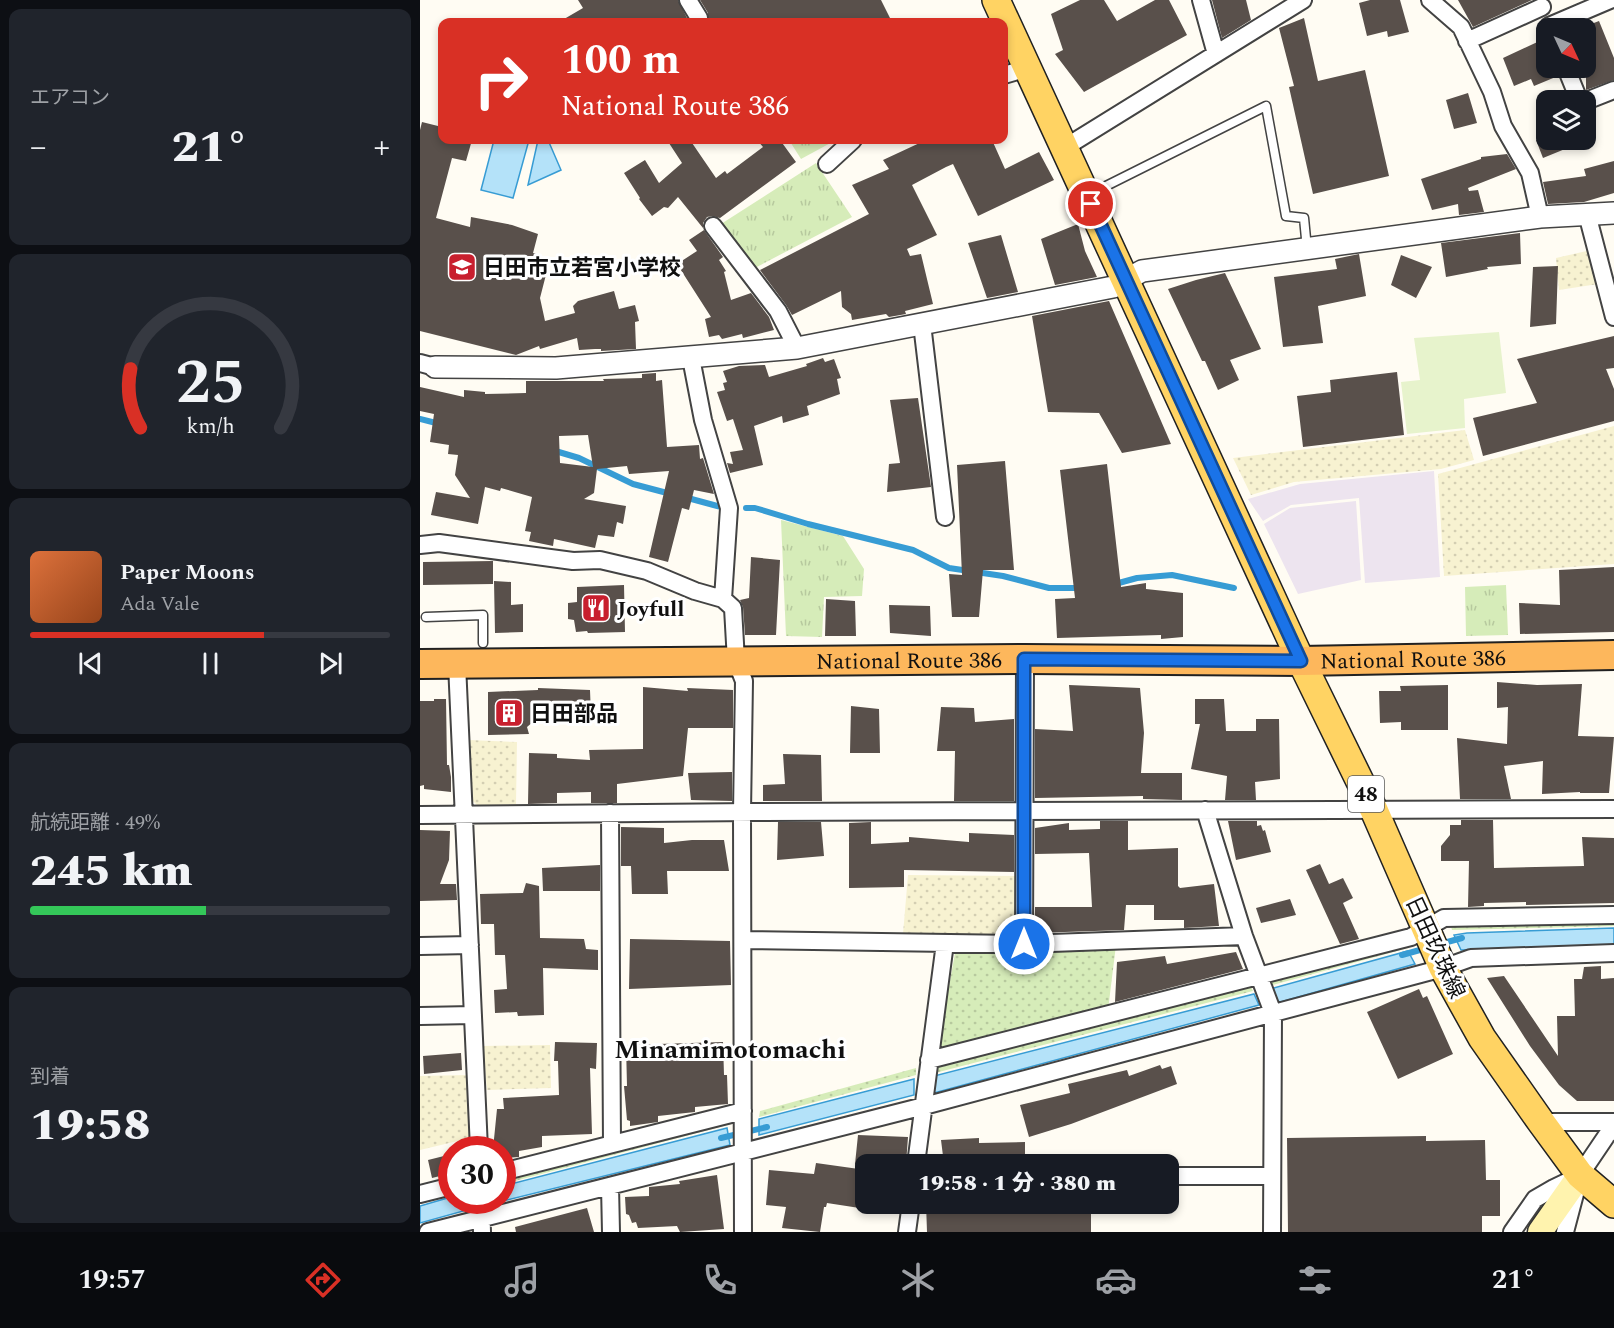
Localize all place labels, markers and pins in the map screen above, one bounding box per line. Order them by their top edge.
pin [1065,178,1116,229]
school or university icon: 日田市立若宮小学校 [446,251,478,283]
place label: 日田市立若宮小学校 [483,252,681,285]
restaurant icon: Joyfull [580,592,612,624]
place label: Joyfull [617,593,684,626]
building icon: 日田部品 [493,697,525,729]
place label: 日田部品 [530,698,618,731]

